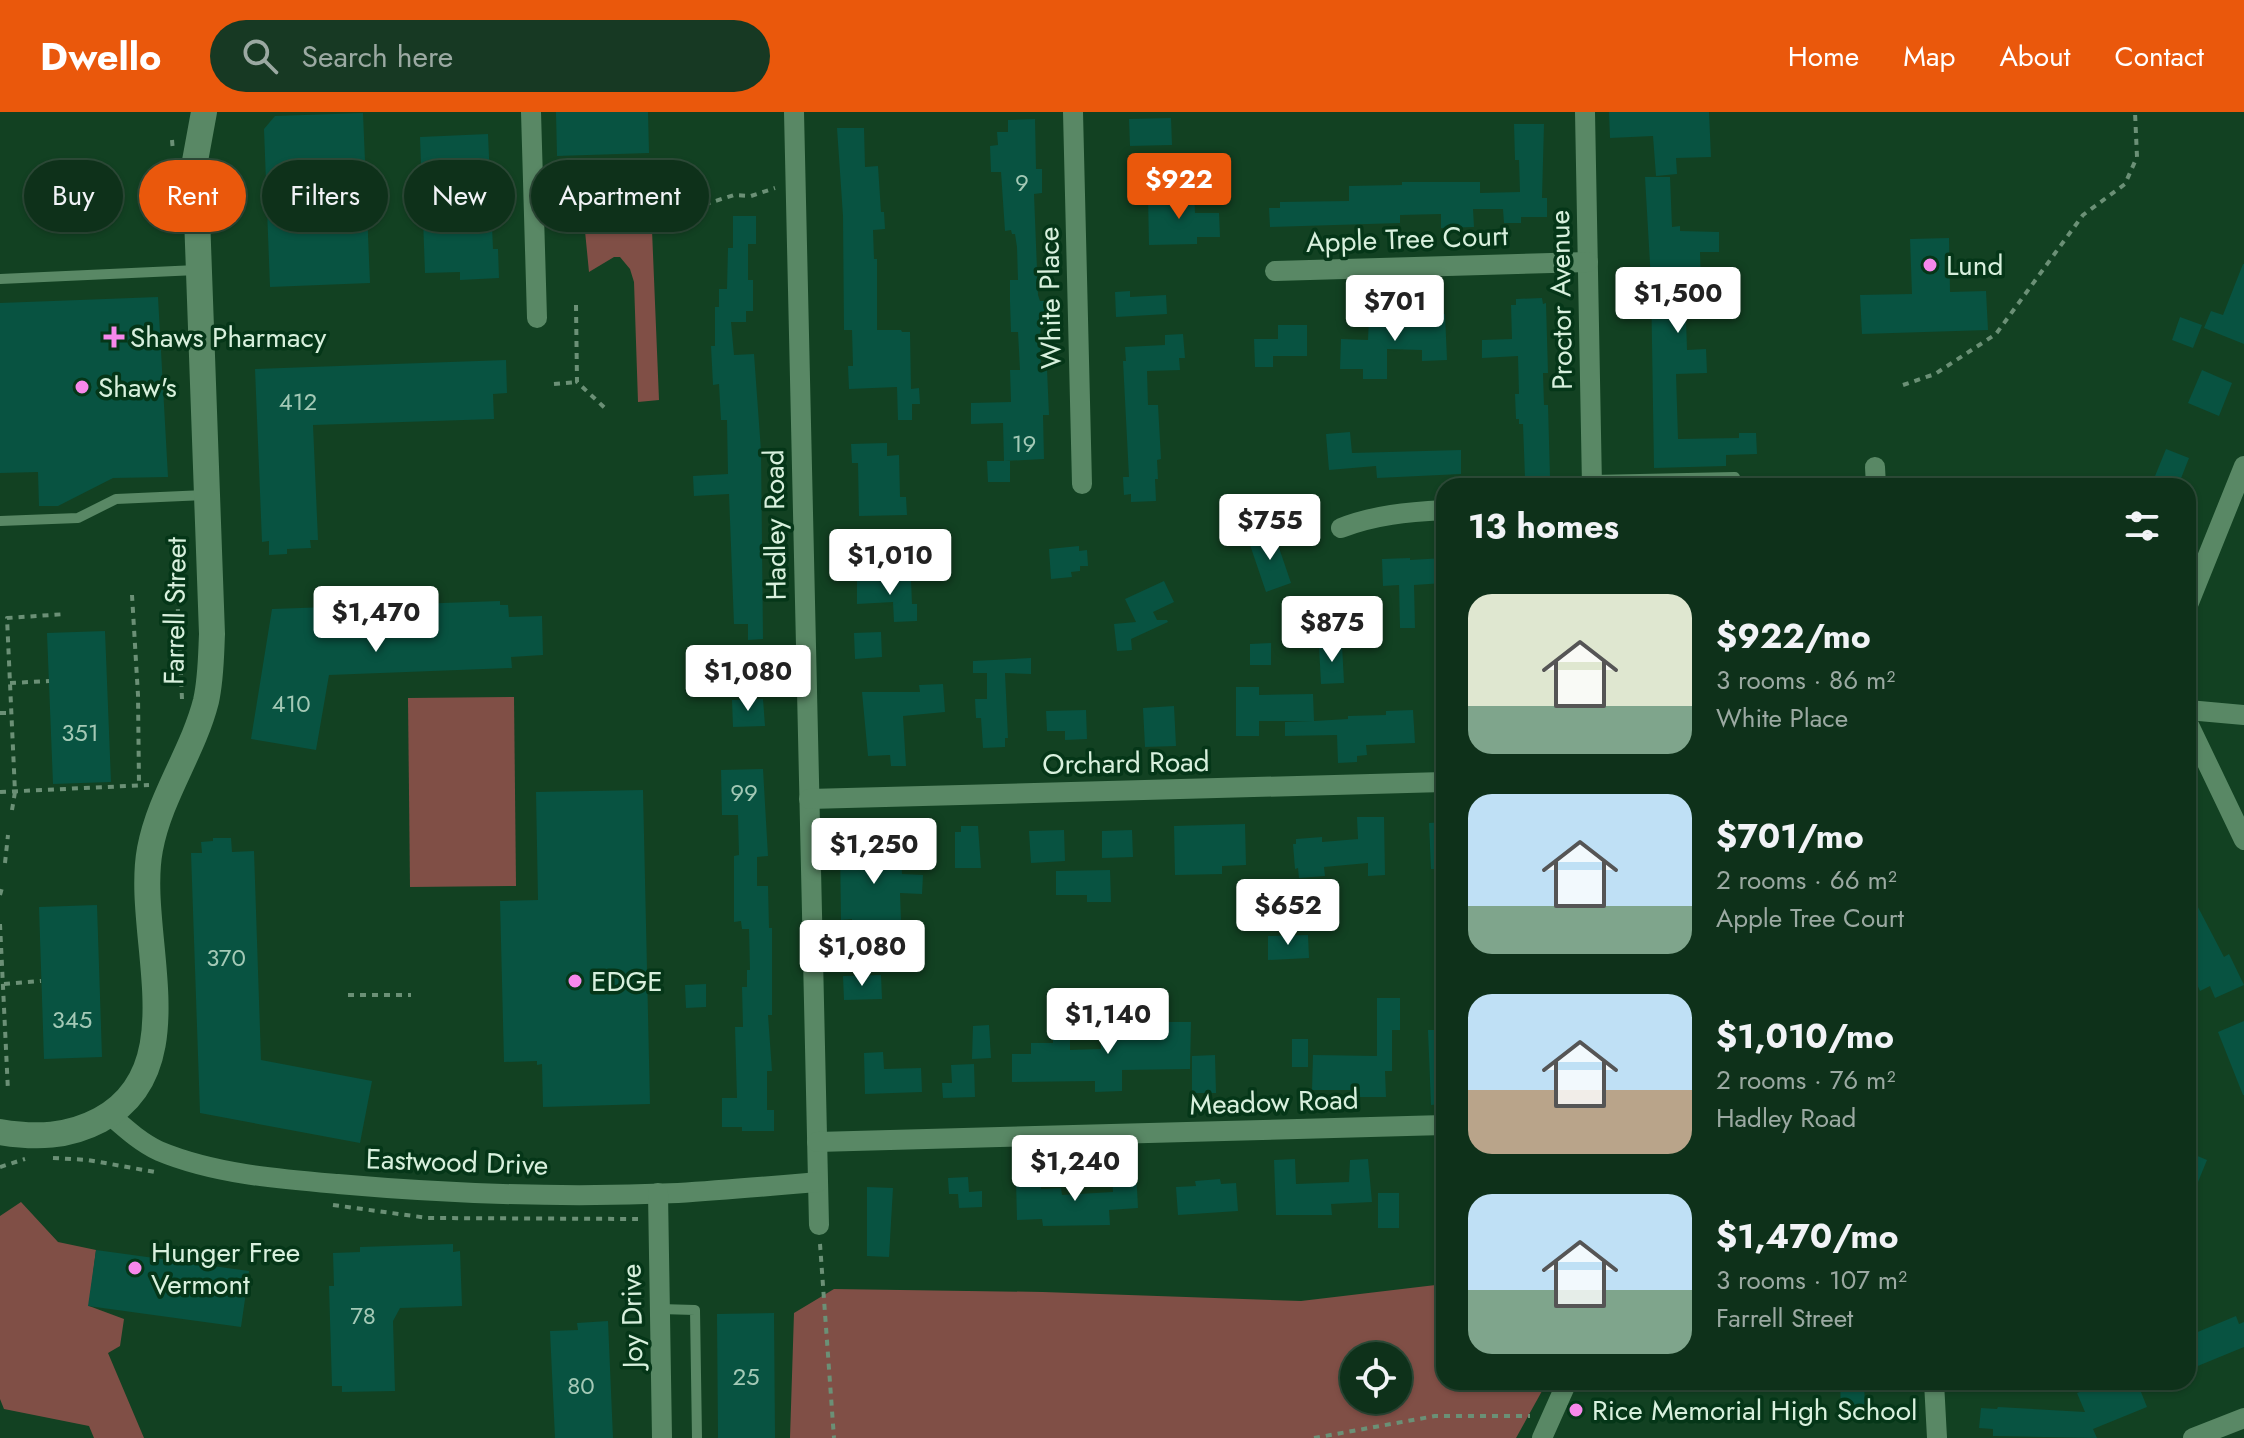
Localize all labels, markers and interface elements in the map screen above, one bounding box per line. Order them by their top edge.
search box [210,20,770,92]
text: Dwello [40,29,162,84]
icon: search [238,34,282,78]
text: Search here [302,35,453,78]
text: Home [1788,36,1859,77]
text: Map [1903,36,1955,77]
text: About [1999,36,2071,77]
text: Contact [2115,36,2204,77]
pin: $922 [1132,153,1226,221]
chip: Buy [24,160,123,232]
chip: Rent [139,160,246,232]
chip: Filters [262,160,388,232]
chip: New [404,160,515,232]
chip: Apartment [531,160,709,232]
text: $922 [1145,160,1213,198]
house number: 9 [1015,165,1029,200]
street label: Proctor Avenue [1539,210,1583,390]
street label: Apple Tree Court [1305,215,1509,263]
street label: White Place [1028,227,1072,369]
place label: Lund [1946,245,2003,286]
marker: Lund [1921,256,1939,274]
pin: $1,500 [1613,267,1743,335]
text: $1,500 [1633,274,1723,312]
pin: $701 [1348,275,1442,343]
text: $701 [1364,282,1426,320]
place label: Shaws Pharmacy [130,317,327,358]
marker: Shaws Pharmacy [105,328,123,346]
place label: Shaw's [98,367,177,408]
marker: Shaw's [73,378,91,396]
house number: 412 [279,384,317,419]
house number: 19 [1012,426,1036,461]
street label: Hadley Road [753,449,797,601]
pin: $755 [1223,494,1317,562]
text: $755 [1237,501,1303,539]
text: 13 homes [1468,502,1619,551]
icon: filters [2120,504,2164,548]
pin: $1,010 [825,529,955,597]
street label: Farrell Street [153,536,197,685]
text: $1,010 [847,536,933,574]
pin: $1,470 [311,586,441,654]
text: $1,470 [332,593,420,631]
pin: $875 [1285,596,1379,664]
text: $875 [1300,603,1364,641]
text: $922/mo [1716,612,1871,661]
icon: home [1532,626,1628,722]
pin: $1,080 [683,645,813,713]
text: $1,080 [704,652,792,690]
text: 3 rooms · 86 m² [1716,661,1895,699]
house number: 410 [271,686,311,721]
text: White Place [1716,699,1848,737]
house number: 351 [61,715,99,750]
street label: Orchard Road [1042,741,1210,785]
house number: 99 [730,775,758,810]
text: $701/mo [1716,812,1864,861]
pin: $1,250 [809,818,939,886]
text: $1,250 [830,825,918,863]
icon: home [1532,826,1628,922]
text: 2 rooms · 66 m² [1716,861,1897,899]
pin: $652 [1241,879,1335,947]
text: $652 [1254,886,1322,924]
text: Apple Tree Court [1716,899,1904,937]
pin: $1,080 [797,920,927,988]
text: $1,080 [818,927,906,965]
house number: 370 [206,940,246,975]
place label: EDGE [591,961,663,1002]
marker: EDGE [566,972,584,990]
pin: $1,140 [1043,988,1173,1056]
text: $1,140 [1065,995,1151,1033]
house number: 345 [52,1002,92,1037]
text: $1,010/mo [1716,1012,1894,1061]
icon: home [1532,1026,1628,1122]
text: 2 rooms · 76 m² [1716,1061,1895,1099]
street label: Meadow Road [1189,1079,1359,1125]
text: Hadley Road [1716,1099,1856,1137]
pin: $1,240 [1010,1135,1140,1203]
street label: Eastwood Drive [365,1138,549,1186]
text: $1,240 [1030,1142,1120,1180]
text: $1,470/mo [1716,1212,1898,1261]
icon: home [1532,1226,1628,1322]
place label: Hunger Free Vermont [151,1232,300,1305]
marker: Hunger Free Vermont [126,1259,144,1277]
text: 3 rooms · 107 m² [1716,1261,1907,1299]
street label: Joy Drive [611,1263,653,1373]
house number: 78 [350,1298,376,1333]
text: Farrell Street [1716,1299,1853,1337]
map controls [1340,1342,1412,1414]
button: locate [1340,1342,1412,1414]
house number: 25 [732,1359,760,1394]
house number: 80 [567,1368,595,1403]
place label: Rice Memorial High School [1592,1390,1917,1431]
marker: Rice Memorial High School [1567,1401,1585,1419]

